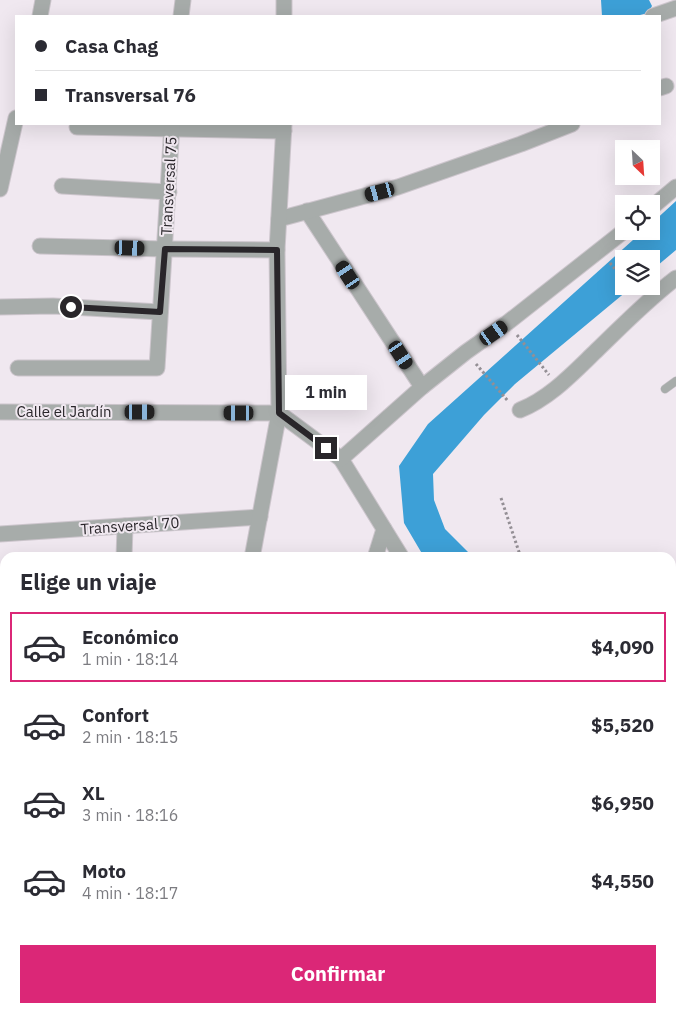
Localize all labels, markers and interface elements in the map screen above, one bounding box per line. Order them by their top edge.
text: Casa Chag [65,34,158,58]
text: Transversal 76 [65,83,196,107]
street label: Transversal 75 [156,136,181,236]
north arrow [615,140,660,185]
map controls [615,140,660,295]
car [363,181,396,203]
button: locate [615,195,660,240]
car [114,240,145,256]
button: layers [615,250,660,295]
car [333,258,362,292]
route start [60,296,82,318]
car [477,318,510,348]
car [386,338,415,372]
callout: 1 min [285,376,367,410]
text: 1 min [305,382,347,402]
street label: Calle el Jardín [16,402,112,421]
car [125,405,155,420]
car [224,406,254,421]
route end [315,437,337,459]
street label: Transversal 70 [80,513,180,538]
text: Elige un viaje [20,567,157,596]
icon: car [22,625,67,670]
text: Económico [82,625,179,649]
text: $4,090 [591,635,654,659]
text: 1 min · 18:14 [82,649,178,669]
icon: car [22,703,67,748]
text: Confort [82,703,149,727]
text: $5,520 [591,713,654,737]
text: 2 min · 18:15 [82,727,178,747]
icon: car [22,781,67,826]
text: XL [82,781,105,805]
text: $6,950 [591,791,654,815]
text: 3 min · 18:16 [82,805,178,825]
icon: car [22,859,67,904]
text: Moto [82,859,126,883]
text: $4,550 [591,869,654,893]
text: 4 min · 18:17 [82,883,178,903]
button: Confirmar [20,945,656,1003]

